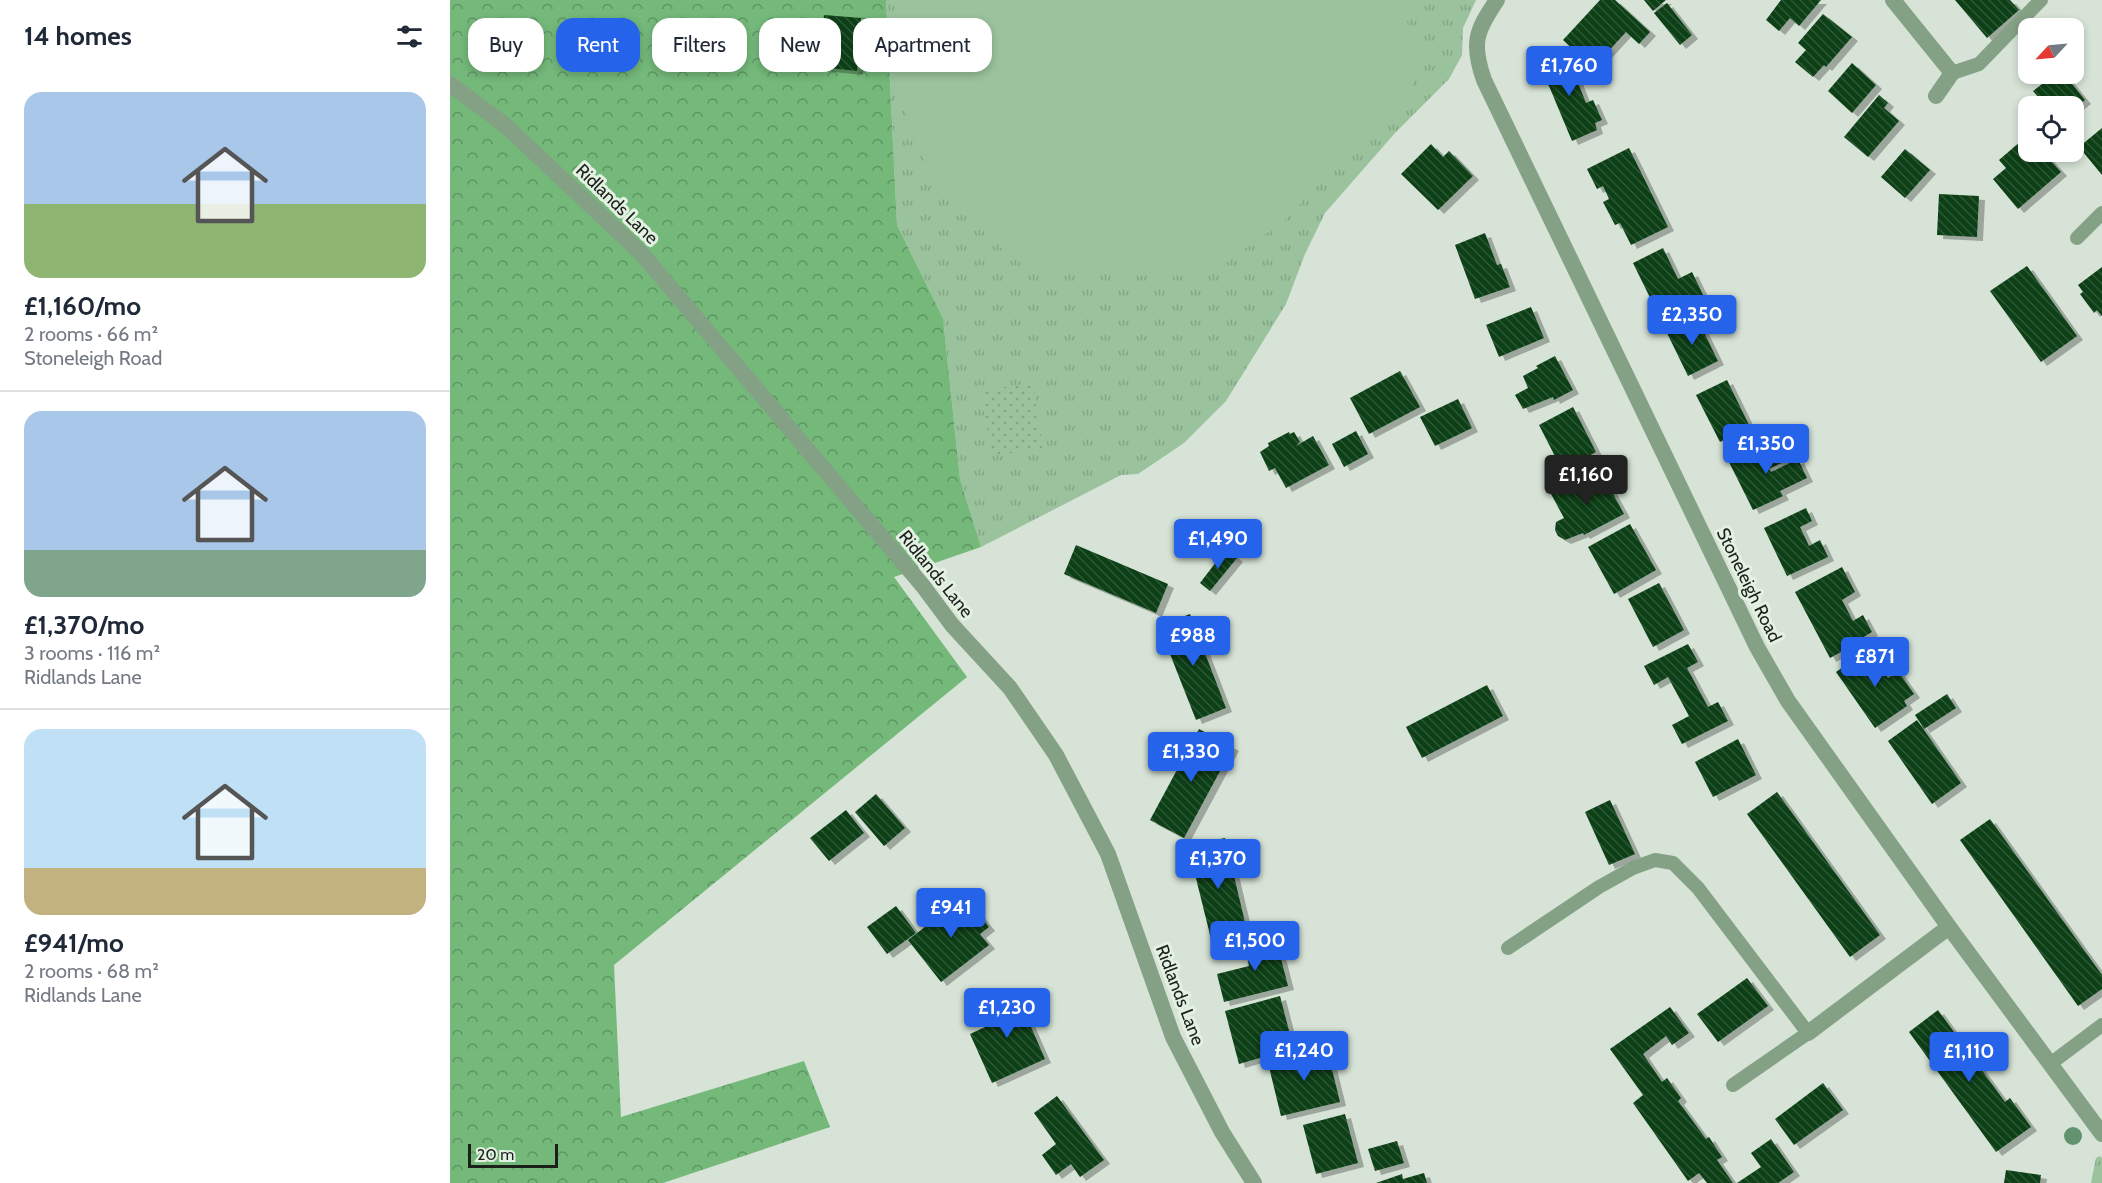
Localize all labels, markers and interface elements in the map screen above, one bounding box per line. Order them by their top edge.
chip: Buy [468,18,544,72]
chip: Rent [556,18,640,72]
chip: Filters [652,18,747,72]
chip: New [759,18,841,72]
chip: Apartment [853,18,992,72]
north arrow [2018,18,2084,84]
map controls [2018,18,2084,162]
text: 14 homes [24,20,132,52]
icon: filters [393,20,426,53]
pin: £1,760 [1520,46,1618,97]
text: £1,760 [1540,53,1598,77]
button: locate [2018,96,2084,162]
icon: home [171,131,279,239]
street label: Ridlands Lane [571,159,663,249]
text: £1,160/mo [24,290,141,322]
pin: £2,350 [1643,295,1741,346]
text: £2,350 [1661,302,1723,326]
text: 2 rooms · 66 m² [24,322,158,346]
text: Stoneleigh Road [24,346,162,370]
pin: £1,350 [1717,424,1815,475]
text: £1,350 [1737,431,1795,455]
icon: home [171,450,279,558]
pin: £1,160 [1537,455,1635,506]
text: £1,160 [1559,462,1613,486]
pin: £1,490 [1169,519,1267,570]
street label: Stoneleigh Road [1712,524,1786,646]
street label: Ridlands Lane [894,526,978,622]
text: £1,490 [1188,526,1248,550]
text: £1,370/mo [24,609,144,641]
pin: £988 [1157,616,1229,667]
text: £988 [1170,623,1216,647]
pin: £871 [1839,637,1911,688]
text: 3 rooms · 116 m² [24,641,160,665]
text: £871 [1855,644,1895,668]
text: Ridlands Lane [24,665,142,689]
pin: £1,330 [1142,732,1240,783]
text: £1,330 [1162,739,1220,763]
icon: home [171,768,279,876]
pin: £1,370 [1169,839,1267,890]
text: £1,370 [1189,846,1247,870]
pin: £941 [915,888,987,939]
text: £941 [930,895,972,919]
pin: £1,500 [1206,921,1304,972]
text: £941/mo [24,927,124,959]
text: £1,500 [1224,928,1286,952]
street label: Ridlands Lane [1151,942,1209,1048]
text: 2 rooms · 68 m² [24,959,159,983]
text: Ridlands Lane [24,983,142,1007]
pin: £1,230 [958,988,1056,1039]
text: £1,230 [978,995,1036,1019]
pin: £1,240 [1255,1031,1353,1082]
pin: £1,110 [1920,1032,2018,1083]
text: £1,240 [1274,1038,1334,1062]
text: £1,110 [1944,1039,1994,1063]
scale bar [468,1141,558,1168]
text: 20 m [477,1145,514,1164]

